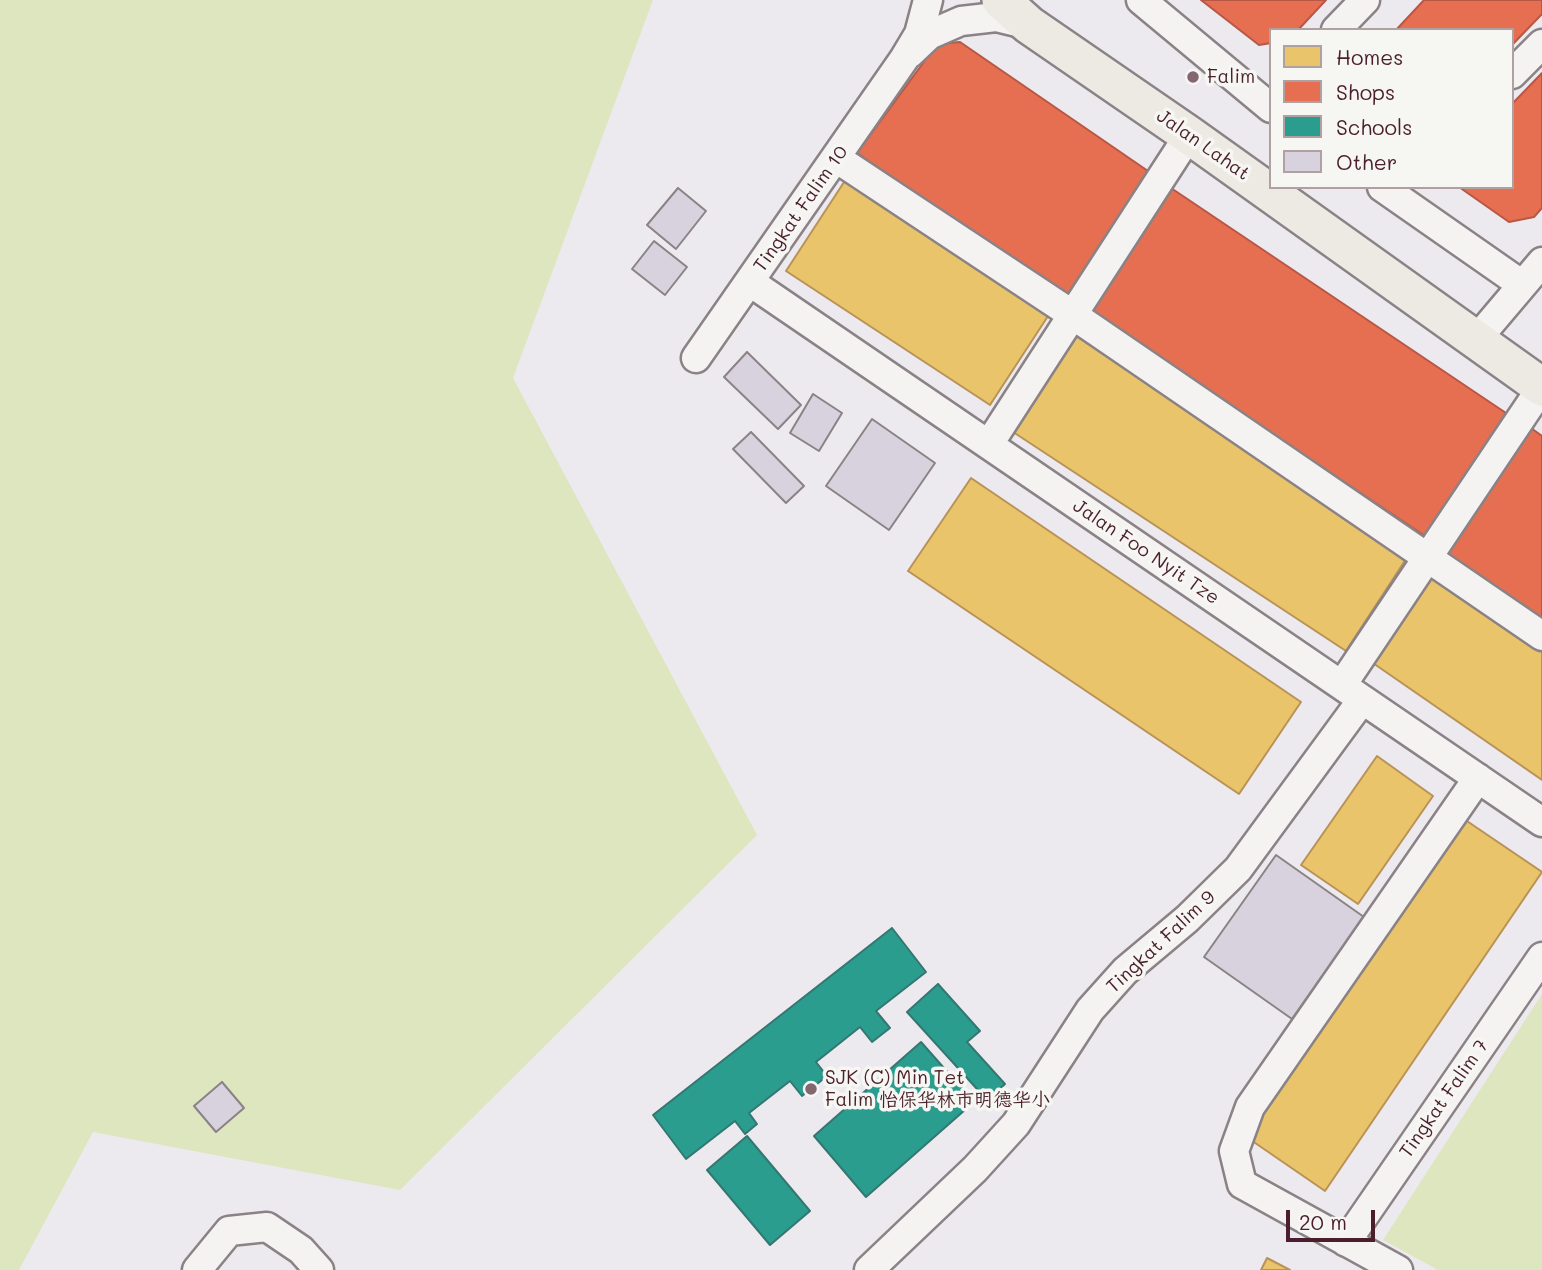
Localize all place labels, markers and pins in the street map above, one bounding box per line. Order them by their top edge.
place label: Falim [1207,66,1255,88]
marker: Falim [1185,69,1201,85]
place label: SJK (C) Min Tet Falim 怡保华林市明德华小 [825,1067,1050,1111]
marker: SJK (C) Min Tet Falim 怡保华林市明德华小 [803,1081,819,1097]

